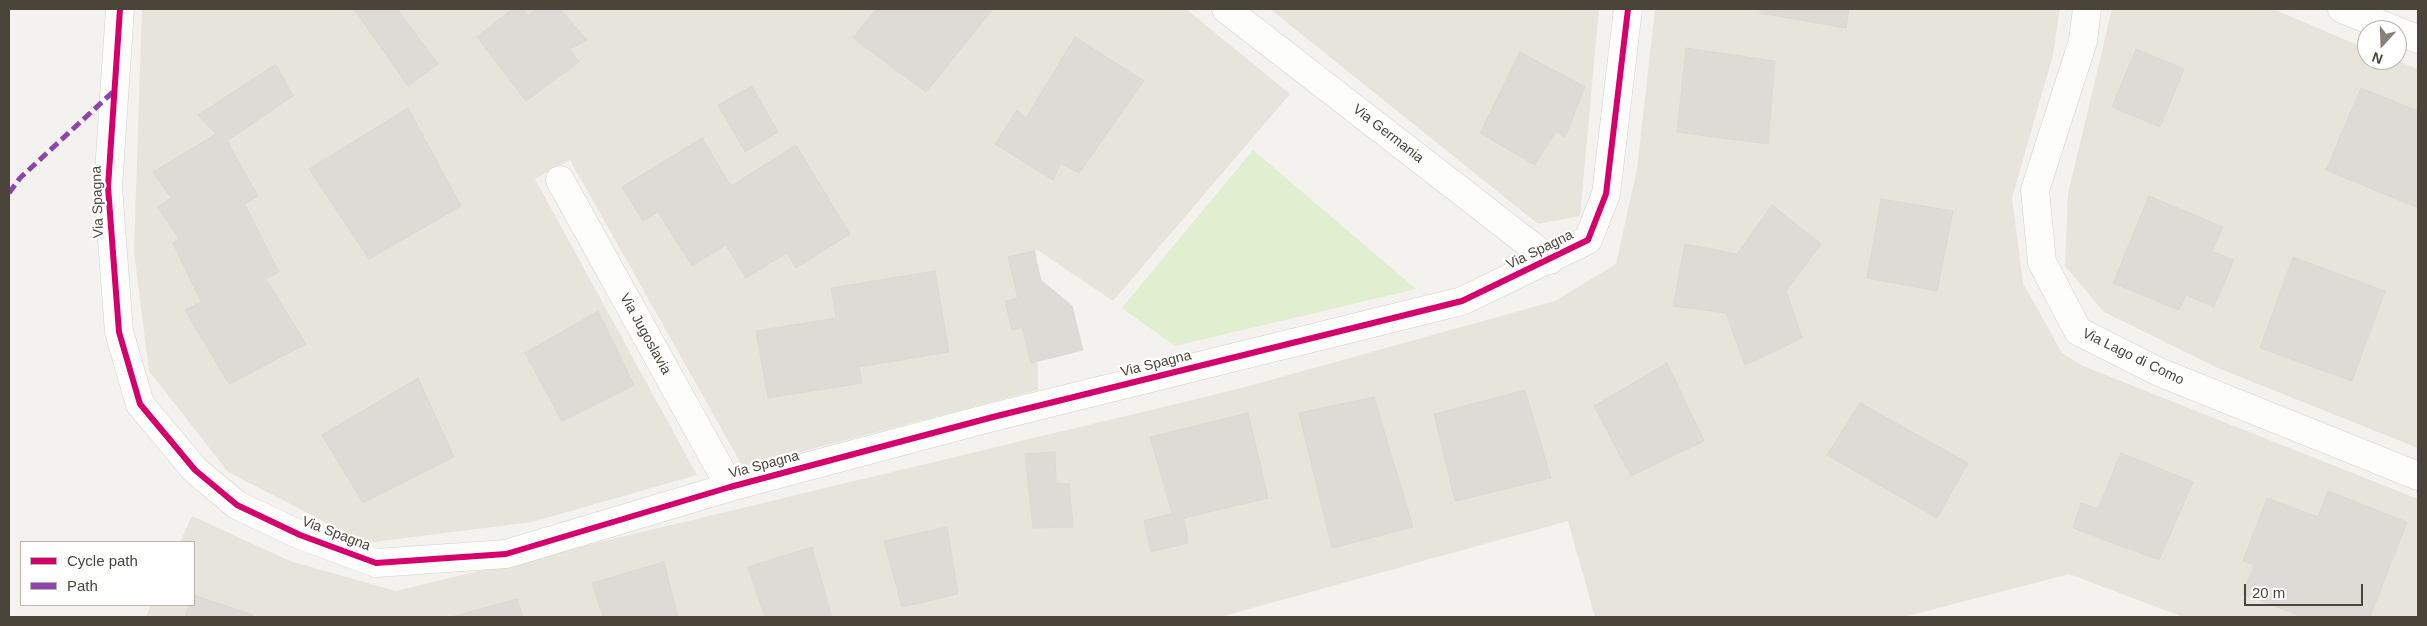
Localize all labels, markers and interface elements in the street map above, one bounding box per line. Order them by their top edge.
north arrow [2357,20,2407,70]
text: N [2370,49,2385,67]
street label: Via Germania [1349,101,1427,167]
street label: Via Spagna [88,166,108,238]
street label: Via Spagna [1504,227,1576,273]
street label: Via Jugoslavia [616,291,674,377]
street label: Via Lago di Como [2079,325,2187,389]
street label: Via Spagna [1119,347,1193,381]
street label: Via Spagna [727,448,801,482]
street label: Via Spagna [299,513,373,555]
legend [20,541,195,606]
text: Cycle path [67,552,138,569]
scale bar [2247,574,2366,606]
text: Path [67,577,98,594]
text: 20 m [2252,584,2285,601]

